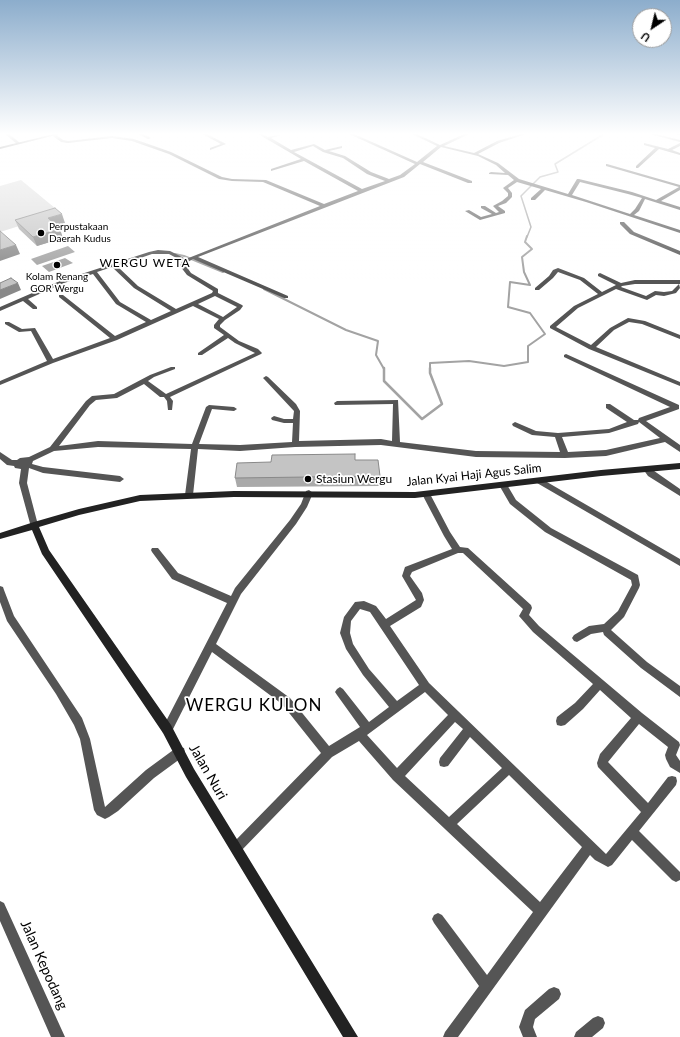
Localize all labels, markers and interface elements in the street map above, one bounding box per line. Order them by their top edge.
north arrow [632,8,672,48]
text: U [638,30,652,45]
place label: Perpustakaan Daerah Kudus [49,221,111,244]
marker: Perpustakaan Daerah Kudus [36,228,46,238]
district label: WERGU WETA [99,256,191,270]
marker: Kolam Renang GOR Wergu [52,260,62,270]
place label: Kolam Renang GOR Wergu [26,271,88,294]
street label: Jalan Kyai Haji Agus Salim [406,461,542,489]
place label: Stasiun Wergu [316,472,392,486]
marker: Stasiun Wergu [303,474,313,484]
district label: WERGU KULON [186,696,322,716]
street label: Jalan Nuri [185,741,231,803]
street label: Jalan Kepodang [17,918,71,1012]

